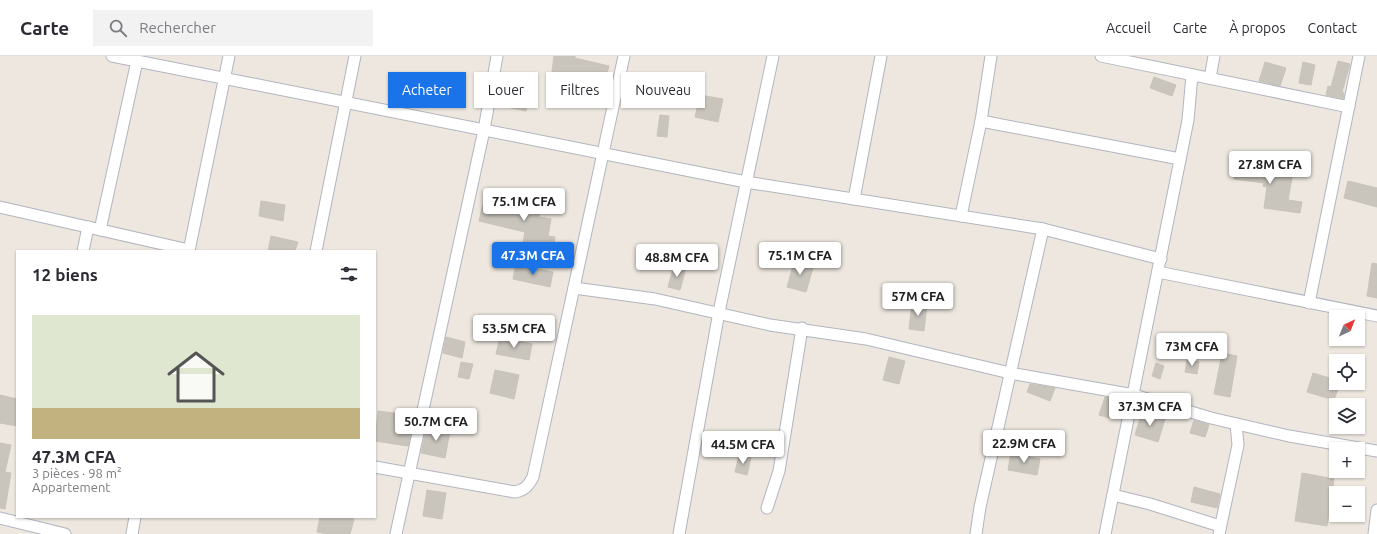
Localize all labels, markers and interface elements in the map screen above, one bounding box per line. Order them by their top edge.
search box [93,10,373,46]
text: Carte [20,17,69,39]
icon: search [107,17,129,39]
text: Rechercher [139,19,216,36]
text: Accueil [1106,20,1151,36]
text: Carte [1173,20,1207,36]
text: À propos [1229,20,1286,36]
text: Contact [1308,20,1357,36]
chip: Acheter [388,72,466,108]
chip: Louer [474,72,538,108]
chip: Filtres [546,72,613,108]
chip: Nouveau [621,72,705,108]
pin: 27.8M CFA [1224,151,1316,185]
text: 27.8M CFA [1238,157,1302,171]
pin: 75.1M CFA [478,188,570,222]
text: 75.1M CFA [492,194,556,208]
pin: 47.3M CFA [487,242,579,276]
pin: 75.1M CFA [754,242,846,276]
pin: 48.8M CFA [631,244,723,278]
text: 47.3M CFA [501,248,565,262]
text: 75.1M CFA [768,248,832,262]
text: 48.8M CFA [645,250,709,264]
icon: filters [338,263,360,285]
text: 12 biens [32,265,98,284]
pin: 57M CFA [881,283,955,317]
text: 57M CFA [891,289,945,303]
north arrow [1329,310,1365,346]
map controls [1329,310,1365,522]
pin: 53.5M CFA [468,315,560,349]
text: 53.5M CFA [482,321,546,335]
pin: 73M CFA [1155,333,1229,367]
text: 73M CFA [1165,339,1219,353]
icon: home [160,341,232,413]
button: locate [1329,354,1365,390]
pin: 37.3M CFA [1104,393,1196,427]
button: layers [1329,398,1365,434]
text: 37.3M CFA [1118,399,1182,413]
pin: 50.7M CFA [390,408,482,442]
text: 50.7M CFA [404,414,468,428]
pin: 22.9M CFA [978,430,1070,464]
pin: 44.5M CFA [697,431,789,465]
text: 22.9M CFA [992,436,1056,450]
text: 44.5M CFA [711,437,775,451]
button: + [1329,442,1365,478]
text: 47.3M CFA [32,447,116,466]
text: 3 pièces · 98 m² [32,466,122,480]
text: Appartement [32,480,110,494]
button: − [1329,486,1365,522]

